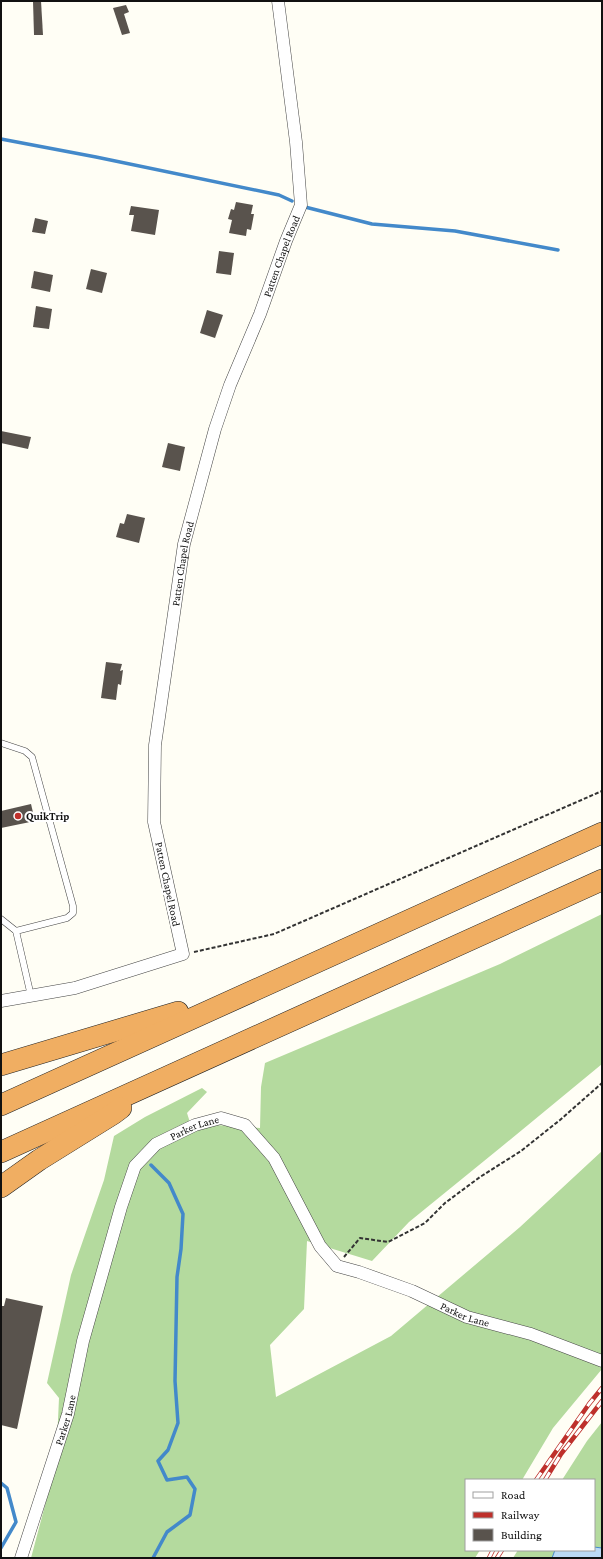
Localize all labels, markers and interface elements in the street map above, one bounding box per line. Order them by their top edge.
street label: Patten Chapel Road [261,213,302,298]
street label: Patten Chapel Road [169,520,196,607]
place label: QuikTrip [26,810,69,822]
marker: QuikTrip [13,811,23,821]
street label: Patten Chapel Road [152,841,183,928]
street label: Parker Lane [168,1113,220,1142]
street label: Parker Lane [439,1299,491,1329]
street label: Parker Lane [52,1394,78,1447]
legend [465,1479,595,1551]
text: Road [501,1488,526,1502]
text: Railway [501,1508,540,1522]
text: Building [501,1528,542,1542]

